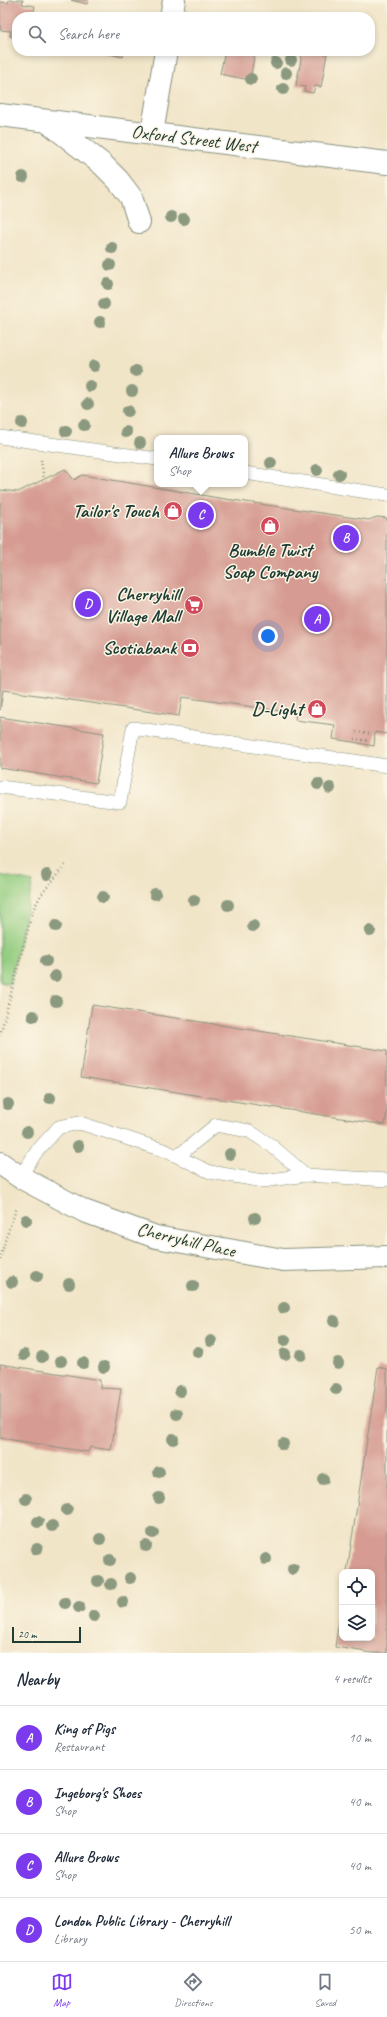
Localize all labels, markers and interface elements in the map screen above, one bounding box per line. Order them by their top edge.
search box [12,12,375,56]
icon: search [26,23,48,45]
text: Search here [58,25,119,44]
street label: Oxford Street West [130,119,261,159]
popup [154,435,248,487]
text: Allure Brows [169,444,233,463]
text: Shop [169,463,191,479]
place label: Tailor's Touch [73,499,160,523]
shop icon: Tailor's Touch [162,500,184,522]
pin: C [188,500,214,530]
shop icon: Bumble Twist Soap Company [259,515,281,537]
pin: B [333,523,359,553]
place label: Bumble Twist Soap Company [223,538,319,584]
place label: Cherryhill Village Mall [105,582,184,628]
pin: D [75,589,101,619]
supermarket icon: Cherryhill Village Mall [183,594,205,616]
pin: A [304,604,330,634]
your location [258,626,278,646]
place label: Scotiabank [102,636,178,660]
bank icon: Scotiabank [179,637,201,659]
place label: D-Light [252,697,306,721]
shop icon: D-Light [306,698,328,720]
street label: Cherryhill Place [134,1217,239,1263]
map controls [339,1569,375,1641]
button: locate [339,1569,375,1605]
button: layers [339,1605,375,1641]
scale bar [12,1625,81,1644]
text: 20 m [18,1627,37,1641]
text: Nearby [16,1669,59,1690]
text: 4 results [333,1671,371,1687]
text: King of Pigs [54,1720,115,1739]
text: A [26,1730,32,1746]
text: 10 m [349,1730,371,1746]
text: Restaurant [54,1739,104,1755]
text: Ingeborg's Shoes [54,1784,141,1803]
text: B [26,1794,32,1810]
text: 40 m [349,1794,371,1810]
text: Shop [54,1803,76,1819]
text: Allure Brows [54,1848,118,1867]
text: C [26,1858,32,1874]
text: 40 m [349,1858,371,1874]
text: Shop [54,1867,76,1883]
text: London Public Library - Cherryhill [54,1912,229,1931]
text: D [25,1922,33,1938]
text: 50 m [349,1922,371,1938]
text: Library [54,1931,87,1947]
tab: Map [51,1971,73,2009]
tab: Directions [174,1971,213,2009]
tab: Saved [314,1971,336,2009]

